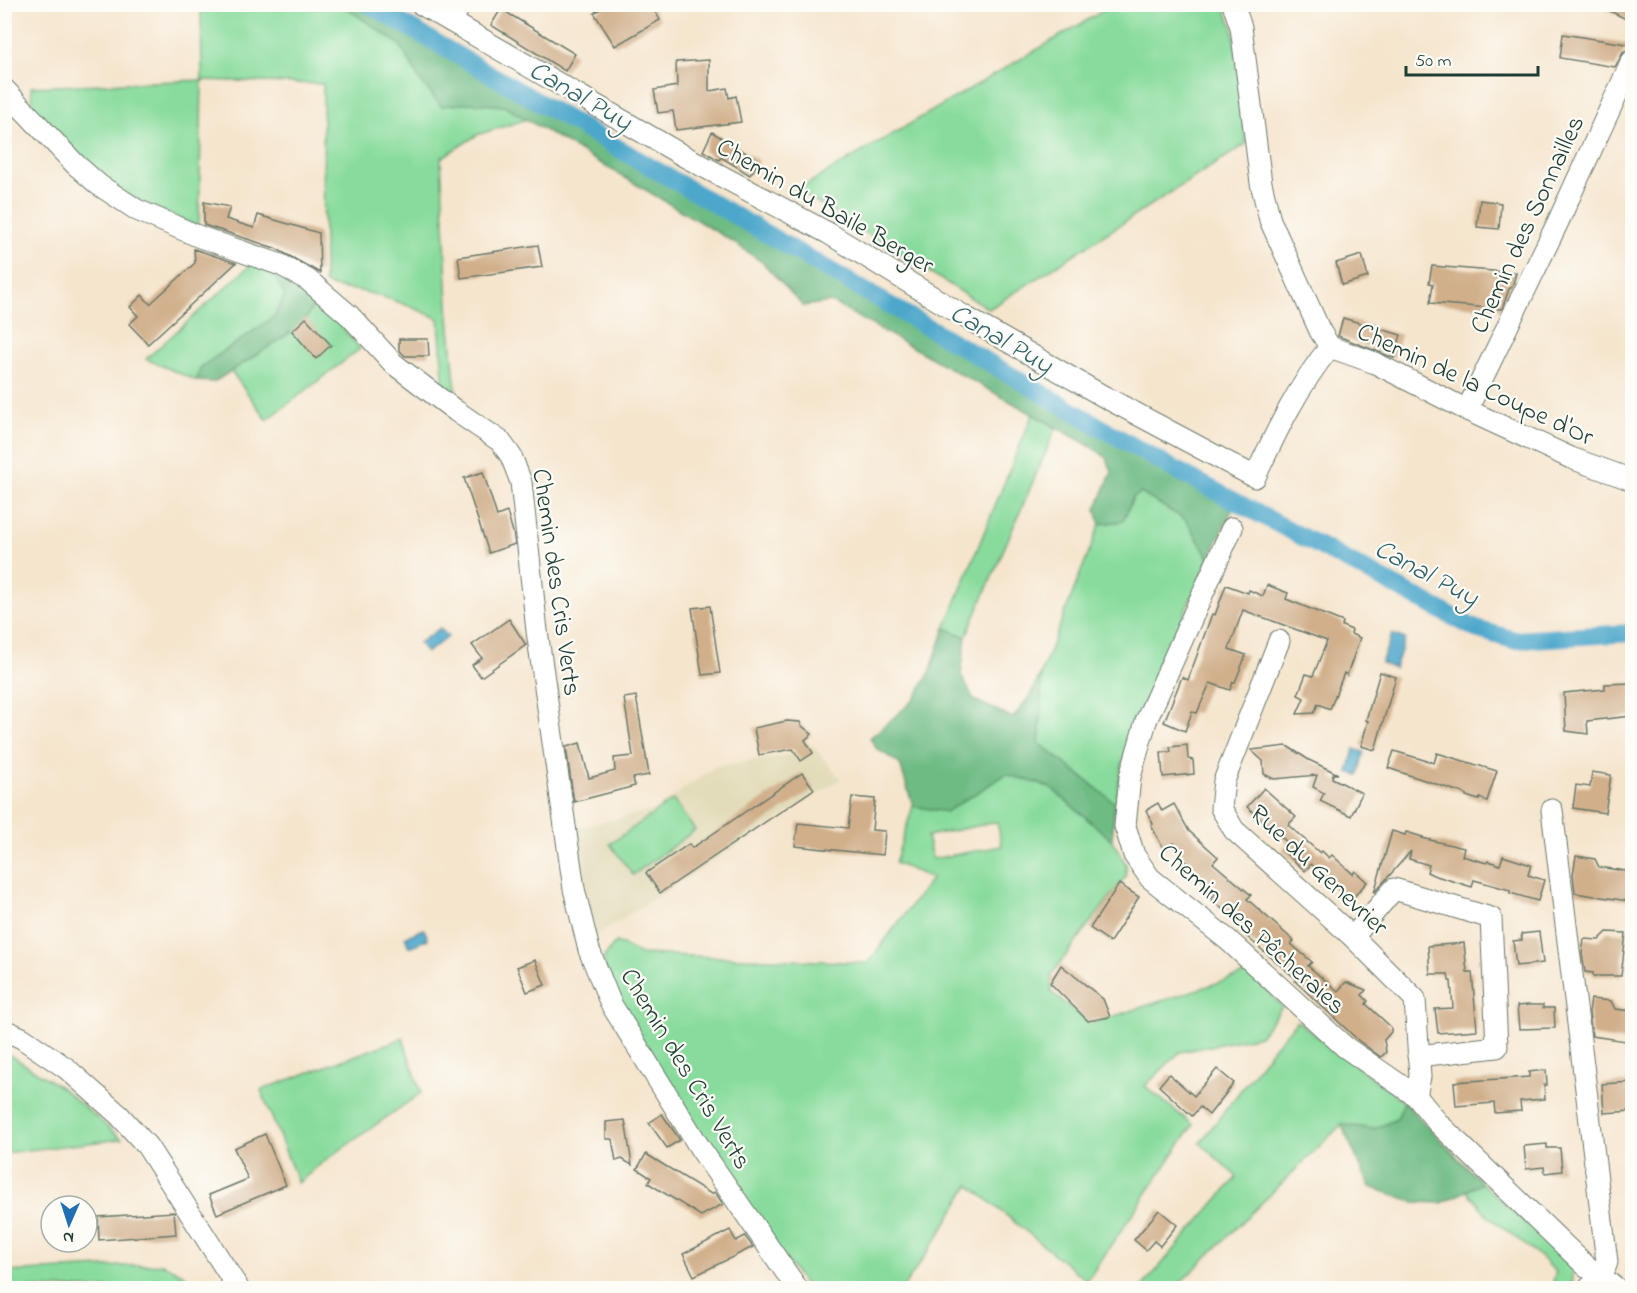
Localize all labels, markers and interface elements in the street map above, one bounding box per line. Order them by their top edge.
scale bar [1406,39,1538,77]
text: 50 m [1415,49,1452,75]
water label: Canal Puy [521,52,639,143]
street label: Chemin des Sonnailles [1461,110,1596,341]
street label: Chemin du Baile Berger [709,130,941,286]
water label: Canal Puy [942,295,1060,386]
street label: Chemin de la Coupe d'Or [1350,314,1600,458]
street label: Chemin des Cris Verts [520,466,590,698]
water label: Canal Puy [1367,530,1486,618]
street label: Rue du Genevrier [1240,797,1397,946]
street label: Chemin des Pêcheraies [1149,836,1353,1025]
street label: Chemin des Cris Verts [609,962,760,1178]
north arrow [39,1194,99,1254]
text: N [62,1225,74,1249]

